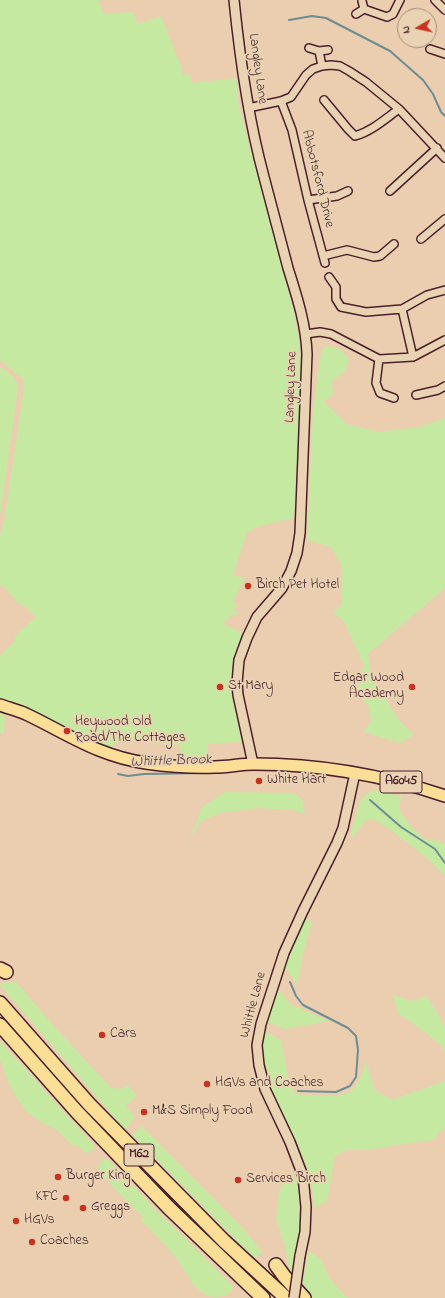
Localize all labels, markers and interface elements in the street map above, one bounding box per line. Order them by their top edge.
north arrow [397,8,437,48]
text: N [398,25,415,35]
street label: Langley Lane [244,33,270,105]
street label: Abbotsford Drive [297,128,337,230]
street label: Langley Lane [282,351,302,423]
place label: Birch Pet Hotel [256,578,339,594]
marker: Birch Pet Hotel [243,581,253,591]
place label: Edgar Wood Academy [333,671,404,704]
place label: St Mary [228,679,273,695]
marker: St Mary [215,682,225,692]
marker: Edgar Wood Academy [407,682,417,692]
place label: Heywood Old Road/The Cottages [75,715,186,748]
marker: Heywood Old Road/The Cottages [62,726,72,736]
water label: Whittle Brook [130,752,212,772]
road number: A6045 [380,771,422,793]
place label: White Hart [267,773,326,789]
marker: White Hart [254,776,264,786]
street label: Whittle Lane [237,970,271,1040]
place label: Cars [110,1027,137,1043]
marker: Cars [97,1030,107,1040]
place label: HGVs and Coaches [215,1076,324,1092]
marker: HGVs and Coaches [202,1079,212,1089]
place label: M&S Simply Food [152,1104,253,1120]
marker: M&S Simply Food [139,1107,149,1117]
road number: M62 [124,1144,154,1166]
place label: Burger King [66,1169,131,1185]
marker: Burger King [53,1172,63,1182]
place label: Services Birch [246,1172,326,1188]
marker: Services Birch [233,1175,243,1185]
place label: KFC [36,1190,58,1206]
marker: KFC [61,1193,71,1203]
place label: Greggs [91,1200,130,1216]
marker: Greggs [78,1203,88,1213]
place label: HGVs [24,1213,55,1229]
marker: HGVs [11,1216,21,1226]
place label: Coaches [40,1234,89,1250]
marker: Coaches [27,1237,37,1247]

